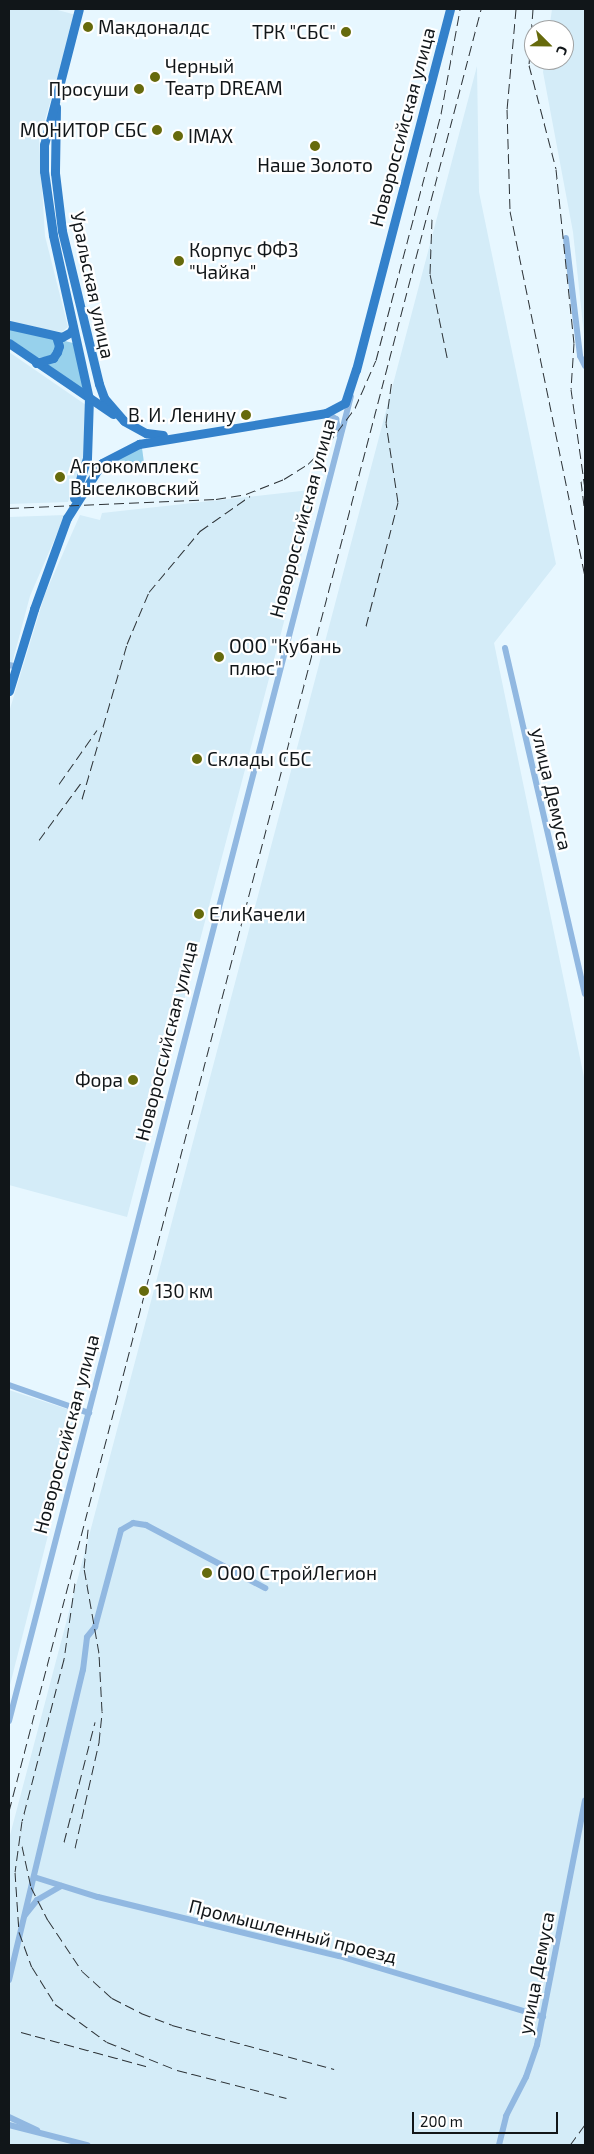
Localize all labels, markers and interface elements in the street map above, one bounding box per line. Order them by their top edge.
place label: Макдоналдс [98,16,210,38]
north arrow [524,20,574,70]
marker: Макдоналдс [82,21,94,33]
place label: ТРК "СБС" [252,21,336,43]
street label: Новороссийская улица [364,25,440,229]
marker: ТРК "СБС" [340,26,352,38]
text: С [553,44,572,58]
place label: Черный Театр DREAM [165,55,283,99]
marker: Черный Театр DREAM [149,71,161,83]
place label: Просуши [48,78,129,100]
marker: Просуши [133,83,145,95]
place label: МОНИТОР СБС [20,119,147,141]
marker: МОНИТОР СБС [151,124,163,136]
place label: IMAX [188,125,233,147]
marker: IMAX [172,130,184,142]
marker: Наше Золото [309,140,321,152]
place label: Наше Золото [257,154,373,176]
street label: Уральская улица [66,209,120,361]
place label: Корпус ФФЗ "Чайка" [189,239,298,283]
marker: Корпус ФФЗ "Чайка" [173,255,185,267]
place label: В. И. Ленину [128,404,236,426]
marker: В. И. Ленину [240,409,252,421]
street label: Новороссийская улица [264,416,340,620]
place label: Агрокомплекс Выселковский [70,455,199,499]
marker: Агрокомплекс Выселковский [54,471,66,483]
place label: ООО "Кубань плюс" [229,635,342,679]
marker: ООО "Кубань плюс" [213,651,225,663]
street label: улица Демуса [527,726,577,852]
place label: Склады СБС [207,748,311,770]
marker: Склады СБС [191,753,203,765]
place label: ЕлиКачели [209,903,306,925]
marker: ЕлиКачели [193,908,205,920]
street label: Новороссийская улица [130,939,202,1143]
place label: Фора [75,1069,123,1091]
marker: Фора [127,1074,139,1086]
place label: 130 км [155,1280,213,1302]
marker: 130 км [137,1284,151,1298]
street label: Новороссийская улица [28,1332,104,1536]
place label: ООО СтройЛегион [217,1562,377,1584]
marker: ООО СтройЛегион [201,1567,213,1579]
street label: Промышленный проезд [187,1894,399,1968]
street label: улица Демуса [513,1910,559,2036]
scale bar [414,2102,560,2134]
text: 200 m [420,2112,463,2130]

